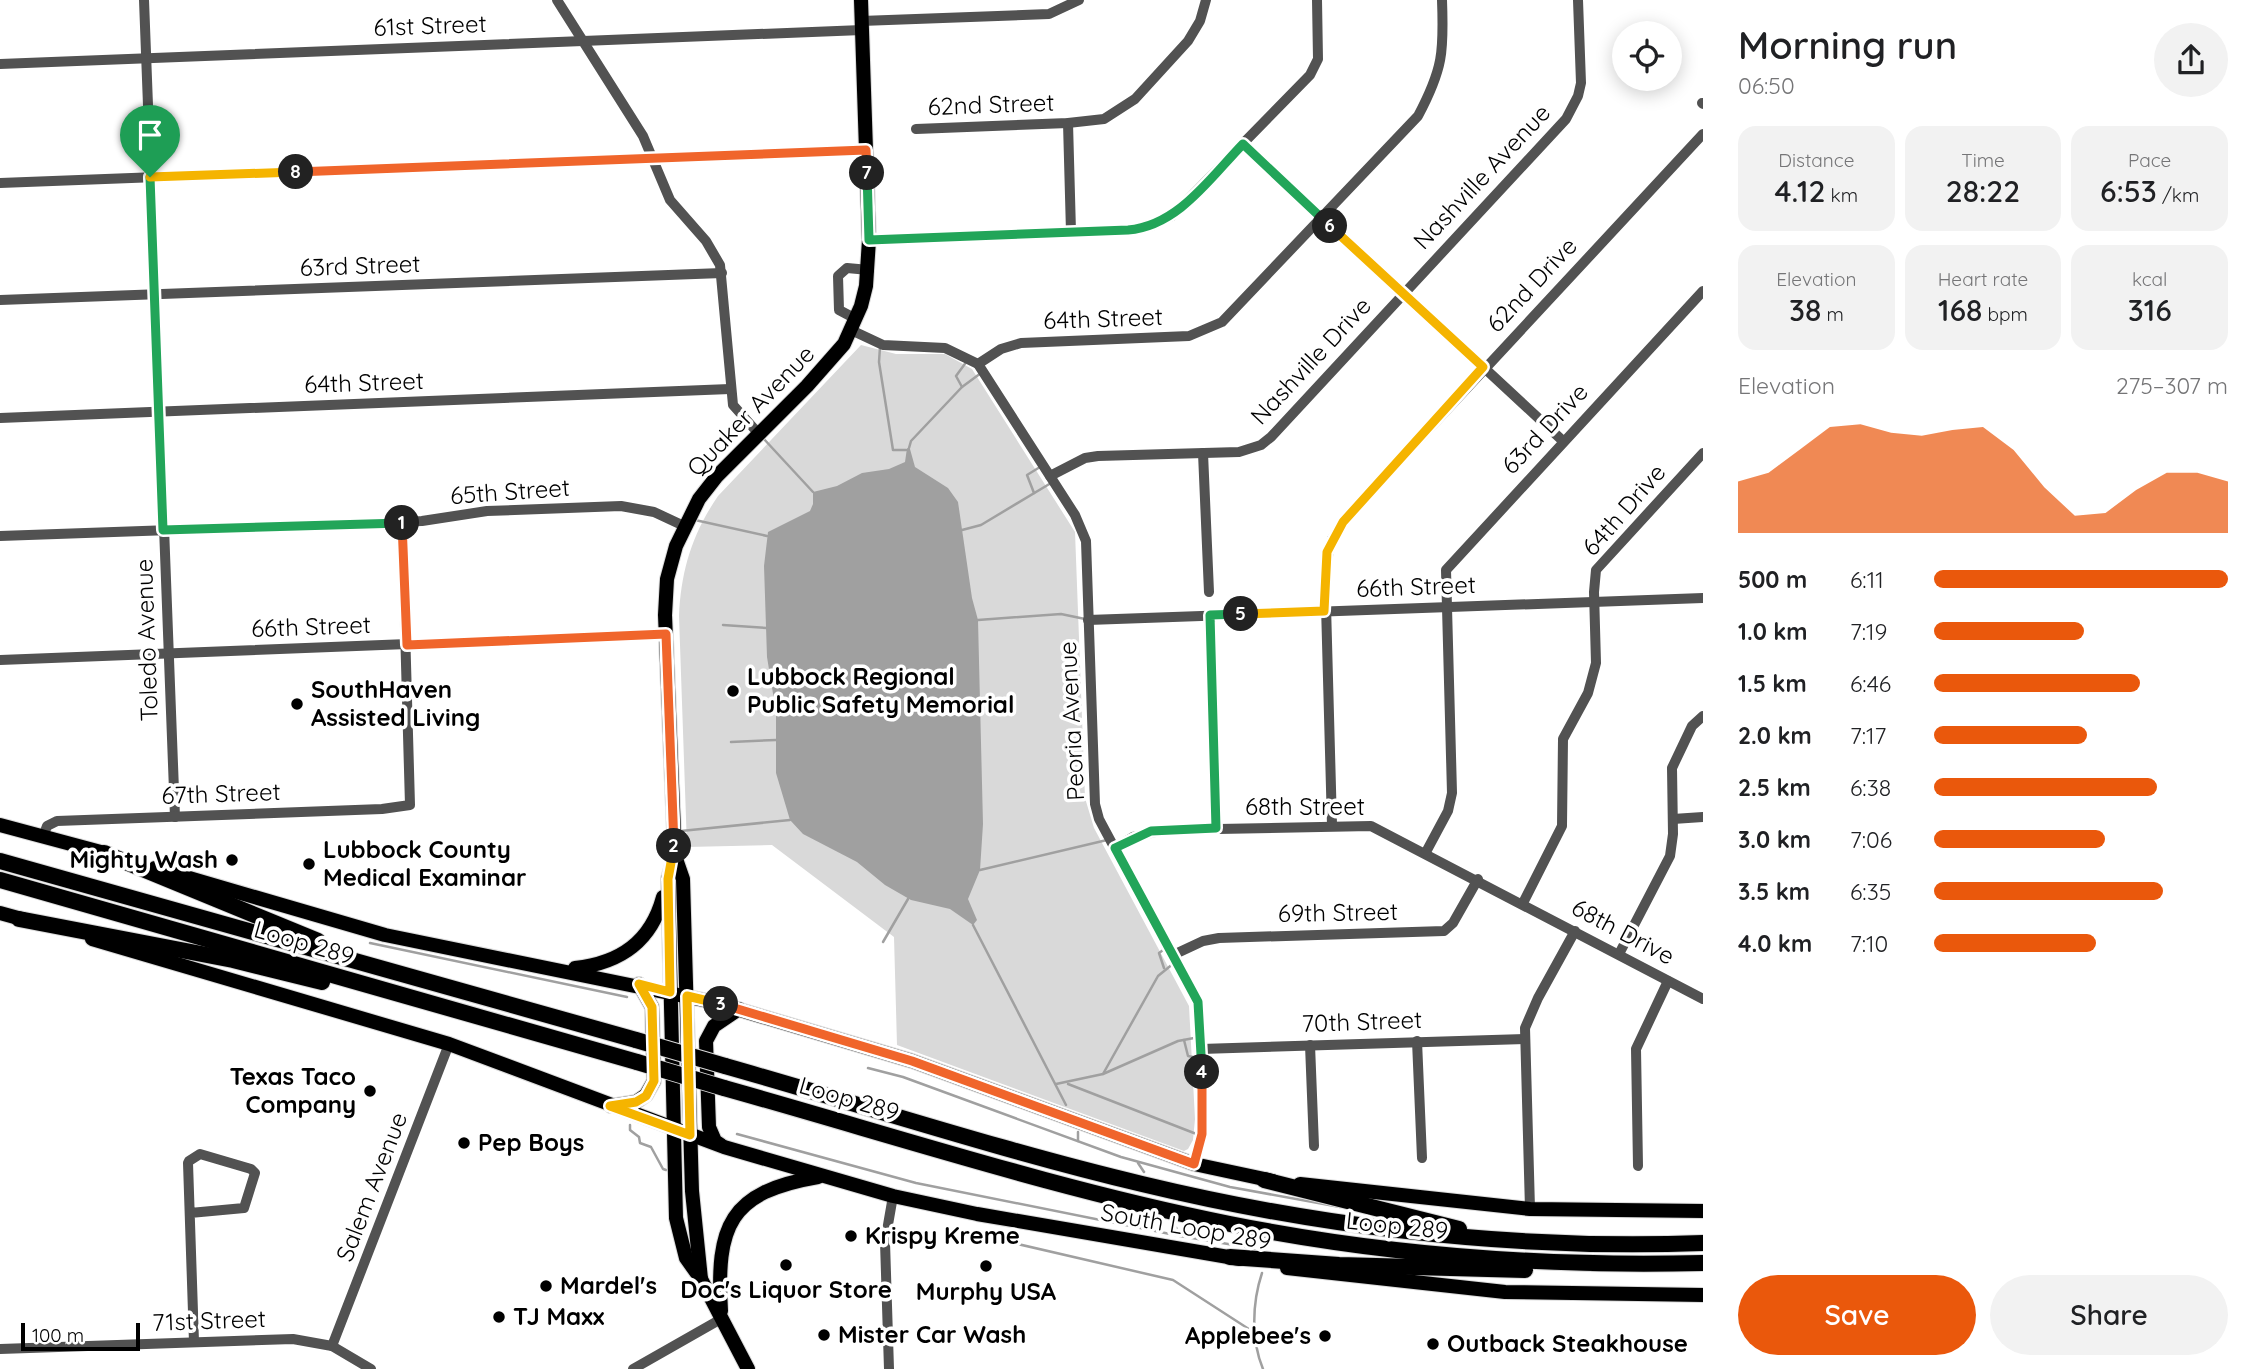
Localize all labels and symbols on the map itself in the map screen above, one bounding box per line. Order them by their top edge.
street label: 61st Street [373,8,487,42]
street label: 62nd Street [927,87,1055,121]
street label: Nashville Avenue [1406,97,1556,255]
pin [120,105,180,177]
pin: 8 [278,154,314,190]
pin: 7 [850,156,884,190]
pin: 6 [1312,208,1348,244]
street label: 62nd Drive [1480,231,1583,338]
street label: 63rd Street [299,248,421,282]
street label: Nashville Drive [1244,290,1377,430]
street label: 64th Street [1043,301,1163,335]
street label: Quaker Avenue [680,339,820,482]
street label: 64th Street [304,365,424,399]
street label: 63rd Drive [1495,377,1594,480]
street label: 64th Drive [1575,457,1671,561]
street label: 65th Street [449,472,571,510]
pin: 1 [384,505,420,540]
street label: Toledo Avenue [128,558,164,722]
street label: 66th Street [1356,569,1476,603]
pin: 5 [1224,596,1258,632]
street label: 66th Street [251,609,371,643]
street label: Peoria Avenue [1052,641,1090,802]
place label: Lubbock Regional Public Safety Memorial [747,661,1014,719]
place label: SouthHaven Assisted Living [311,674,480,732]
marker: Lubbock Regional Public Safety Memorial [725,683,741,699]
marker: SouthHaven Assisted Living [289,696,305,712]
street label: 67th Street [161,776,281,810]
street label: 68th Street [1245,791,1365,821]
pin: 2 [656,828,692,864]
place label: Lubbock County Medical Examinar [323,834,526,892]
place label: Mighty Wash [70,844,218,874]
marker: Mighty Wash [224,852,240,868]
marker: Lubbock County Medical Examinar [301,856,317,872]
street label: 68th Drive [1567,892,1680,971]
street label: 69th Street [1278,896,1398,928]
street label: Loop 289 [251,913,358,971]
pin: 3 [704,986,738,1021]
street label: 70th Street [1301,1004,1423,1038]
pin: 4 [1184,1054,1220,1090]
place label: Texas Taco Company [229,1061,356,1119]
street label: Loop 289 [796,1069,903,1127]
marker: Texas Taco Company [362,1083,378,1099]
street label: Salem Avenue [329,1108,413,1265]
place label: Pep Boys [478,1127,584,1157]
marker: Pep Boys [456,1135,472,1151]
street label: South Loop 289 [1099,1196,1274,1256]
street label: Loop 289 [1345,1205,1450,1245]
place label: Krispy Kreme [865,1220,1020,1250]
marker: Krispy Kreme [843,1228,859,1244]
marker: Doc's Liquor Store [778,1257,794,1273]
marker: Murphy USA [978,1258,994,1274]
place label: Mardel's [560,1270,657,1300]
place label: Doc's Liquor Store [680,1274,892,1304]
place label: Murphy USA [916,1276,1057,1306]
marker: Mardel's [538,1278,554,1294]
place label: TJ Maxx [513,1301,605,1331]
street label: 71st Street [152,1303,266,1337]
marker: TJ Maxx [491,1309,507,1325]
place label: Mister Car Wash [838,1319,1026,1349]
scale bar [21,1320,140,1352]
place label: Applebee's [1185,1320,1311,1350]
marker: Mister Car Wash [816,1327,832,1343]
marker: Applebee's [1317,1328,1333,1344]
place label: Outback Steakhouse [1447,1328,1688,1358]
marker: Outback Steakhouse [1425,1336,1441,1352]

